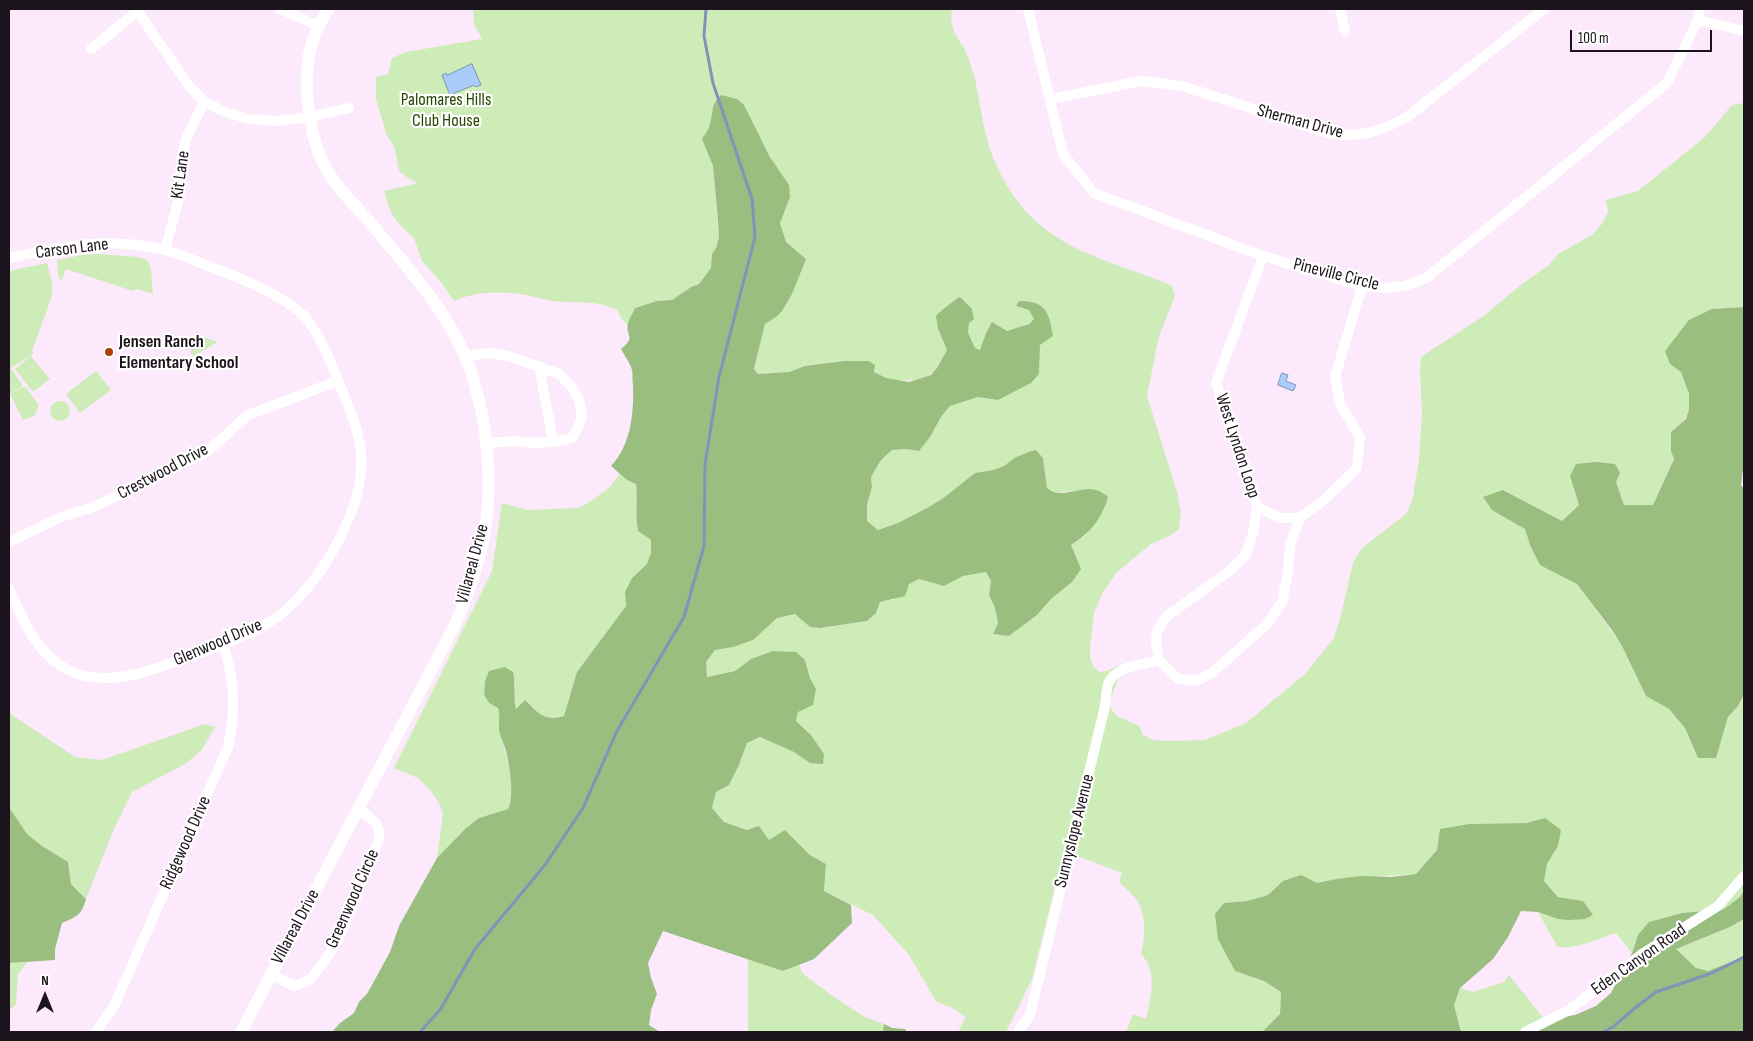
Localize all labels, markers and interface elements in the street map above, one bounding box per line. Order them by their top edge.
scale bar [1573,20,1716,52]
text: 100 m [1578,29,1609,48]
park label: Palomares Hills Club House [401,89,491,132]
street label: Sherman Drive [1255,100,1345,144]
street label: Kit Lane [167,150,195,200]
street label: Carson Lane [34,234,110,264]
street label: Pineville Circle [1291,254,1381,296]
place label: Jensen Ranch Elementary School [119,331,238,374]
marker: Jensen Ranch Elementary School [103,346,115,358]
street label: West Lyndon Loop [1210,391,1264,501]
street label: Crestwood Drive [114,439,212,505]
street label: Villareal Drive [452,522,494,606]
street label: Glenwood Drive [170,615,266,671]
street label: Sunnyslope Avenue [1050,772,1100,890]
street label: Ridgewood Drive [156,793,216,893]
street label: Greenwood Circle [322,846,384,952]
street label: Villareal Drive [267,886,325,968]
street label: Eden Canyon Road [1588,919,1690,1001]
north arrow [20,971,70,1021]
text: N [41,972,49,989]

